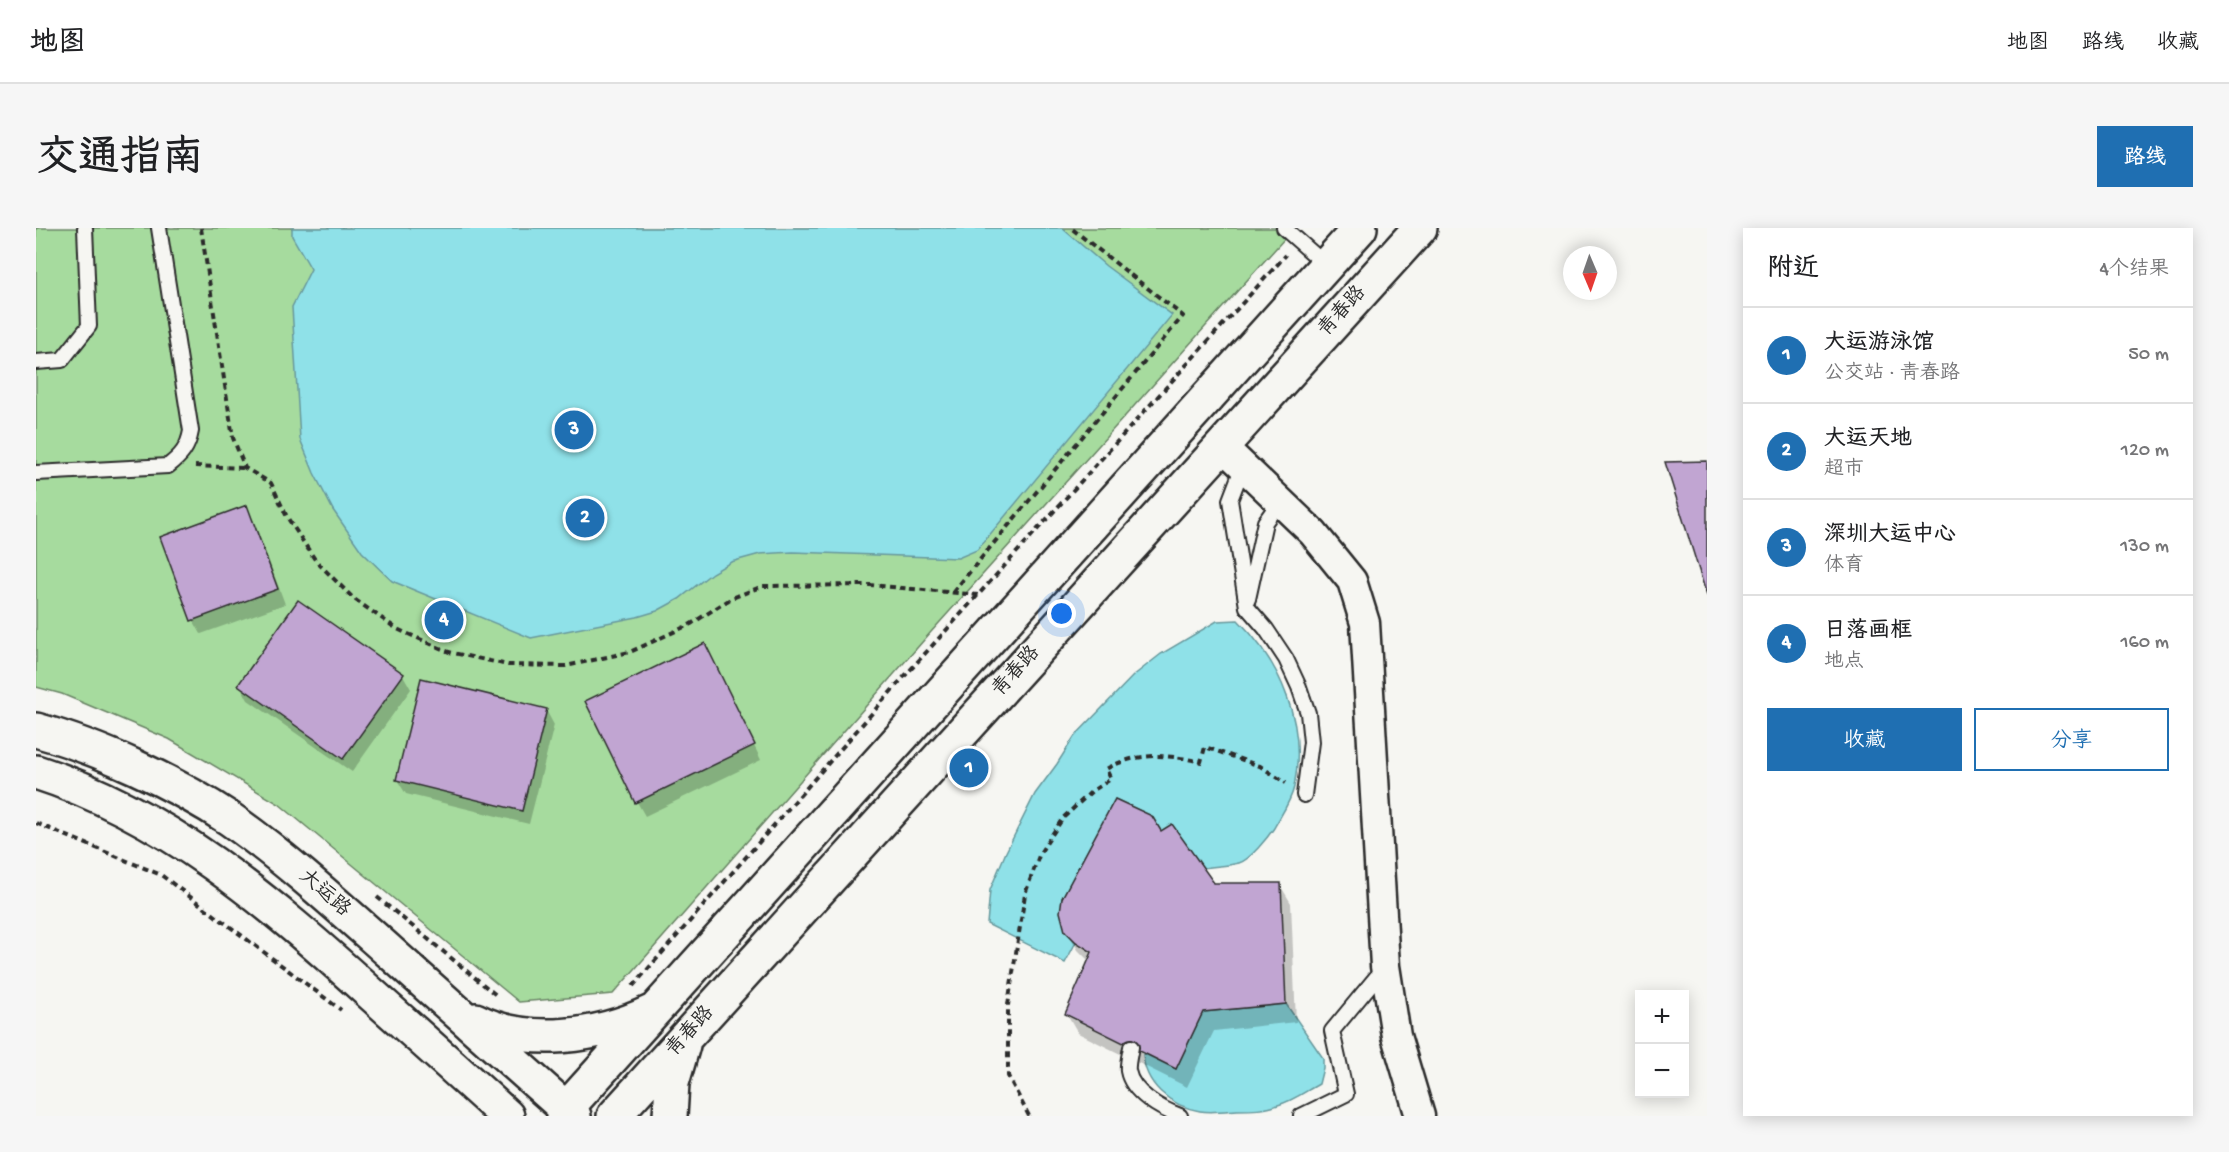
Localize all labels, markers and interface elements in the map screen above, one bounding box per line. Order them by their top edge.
text: 地图 [30,28,86,61]
text: 地图 [2007,32,2049,57]
text: 路线 [2082,32,2124,57]
text: 收藏 [2157,32,2199,57]
button: 路线 [2097,126,2193,187]
text: 交通指南 [36,137,204,186]
north arrow [1563,246,1617,300]
text: 附近 [1767,255,1819,286]
text: 4个结果 [2100,259,2169,282]
street label: 青春路 [1313,280,1372,342]
text: 大运游泳馆 [1824,331,1934,357]
text: 1 [1782,344,1791,367]
text: 50 m [2128,344,2169,367]
text: 公交站 · 青春路 [1824,363,1960,386]
pin: 3 [554,408,594,452]
text: 大运天地 [1824,427,1912,453]
text: 2 [1782,440,1791,463]
text: 120 m [2121,440,2169,463]
text: 超市 [1824,459,1864,482]
pin: 2 [566,496,604,540]
text: 深圳大运中心 [1824,523,1956,549]
text: 3 [1781,536,1792,559]
text: 130 m [2120,536,2169,559]
text: 体育 [1824,555,1864,578]
pin: 4 [424,598,464,642]
your location [1047,599,1076,628]
text: 日落画框 [1824,619,1912,645]
text: 4 [1782,632,1791,655]
text: 160 m [2120,632,2169,655]
street label: 青春路 [987,640,1046,702]
text: 地点 [1824,651,1864,674]
button: 收藏 [1767,708,1962,771]
button: 分享 [1974,708,2169,771]
pin: 1 [950,746,988,790]
street label: 大运路 [294,864,356,923]
map controls [1635,990,1689,1098]
button: + [1635,990,1689,1044]
street label: 青春路 [661,1000,720,1062]
button: − [1635,1044,1689,1098]

